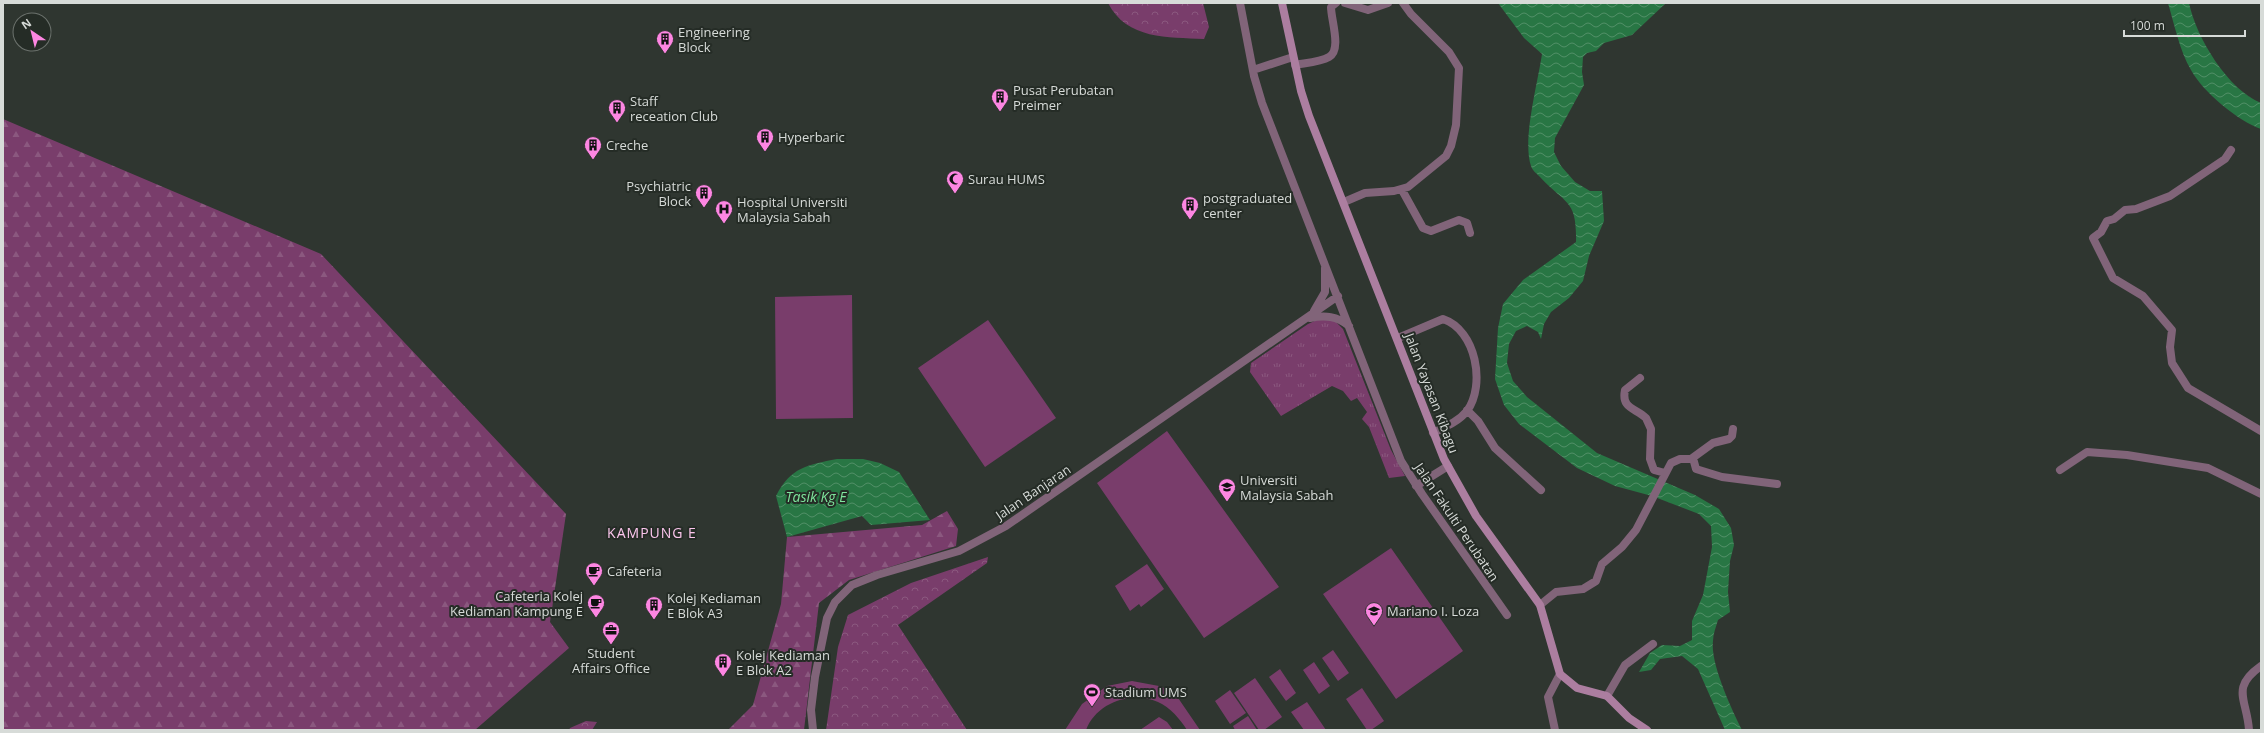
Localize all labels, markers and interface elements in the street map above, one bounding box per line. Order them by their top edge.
north arrow [12,12,52,52]
scale bar [2124,12,2245,38]
text: N [18,15,34,32]
text: 100 m [2130,17,2165,34]
place label: Engineering Block [678,23,750,56]
building icon: Engineering Block [655,29,675,54]
place label: Pusat Perubatan Preimer [1013,81,1114,114]
building icon: Pusat Perubatan Preimer [990,87,1010,112]
place label: Staff receation Club [630,92,718,125]
building icon: Staff receation Club [607,98,627,123]
building icon: Hyperbaric [755,127,775,152]
place label: Hyperbaric [778,128,845,146]
building icon: Creche [583,135,603,160]
place label: Creche [606,136,648,154]
mosque icon: Surau HUMS [945,169,965,194]
place label: Surau HUMS [968,170,1045,188]
place label: Psychiatric Block [626,177,691,210]
building icon: Psychiatric Block [694,183,714,208]
place label: postgraduated center [1203,189,1292,222]
place label: Hospital Universiti Malaysia Sabah [737,193,848,226]
building icon: postgraduated center [1180,195,1200,220]
hospital icon: Hospital Universiti Malaysia Sabah [714,199,734,224]
street label: Jalan Yayasan Kibagu [1400,329,1463,456]
street label: Jalan Fakulti Perubatan [1409,458,1503,585]
street label: Jalan Banjaran [990,460,1074,525]
place label: Universiti Malaysia Sabah [1240,471,1334,504]
school or university icon: Universiti Malaysia Sabah [1217,477,1237,502]
water label: Tasik Kg E [786,487,847,506]
district label: KAMPUNG E [607,523,697,542]
cafe icon: Cafeteria [584,561,604,586]
place label: Cafeteria [607,562,662,580]
place label: Cafeteria Kolej Kediaman Kampung E [450,587,583,620]
place label: Kolej Kediaman E Blok A3 [667,589,761,622]
cafe icon: Cafeteria Kolej Kediaman Kampung E [586,593,606,618]
building icon: Kolej Kediaman E Blok A3 [644,595,664,620]
school or university icon: Mariano I. Loza [1364,601,1384,626]
place label: Mariano I. Loza [1387,602,1479,620]
office icon: Student Affairs Office [601,620,621,645]
place label: Student Affairs Office [572,644,650,677]
place label: Kolej Kediaman E Blok A2 [736,646,830,679]
building icon: Kolej Kediaman E Blok A2 [713,652,733,677]
sports icon: Stadium UMS [1082,682,1102,707]
place label: Stadium UMS [1105,683,1187,701]

